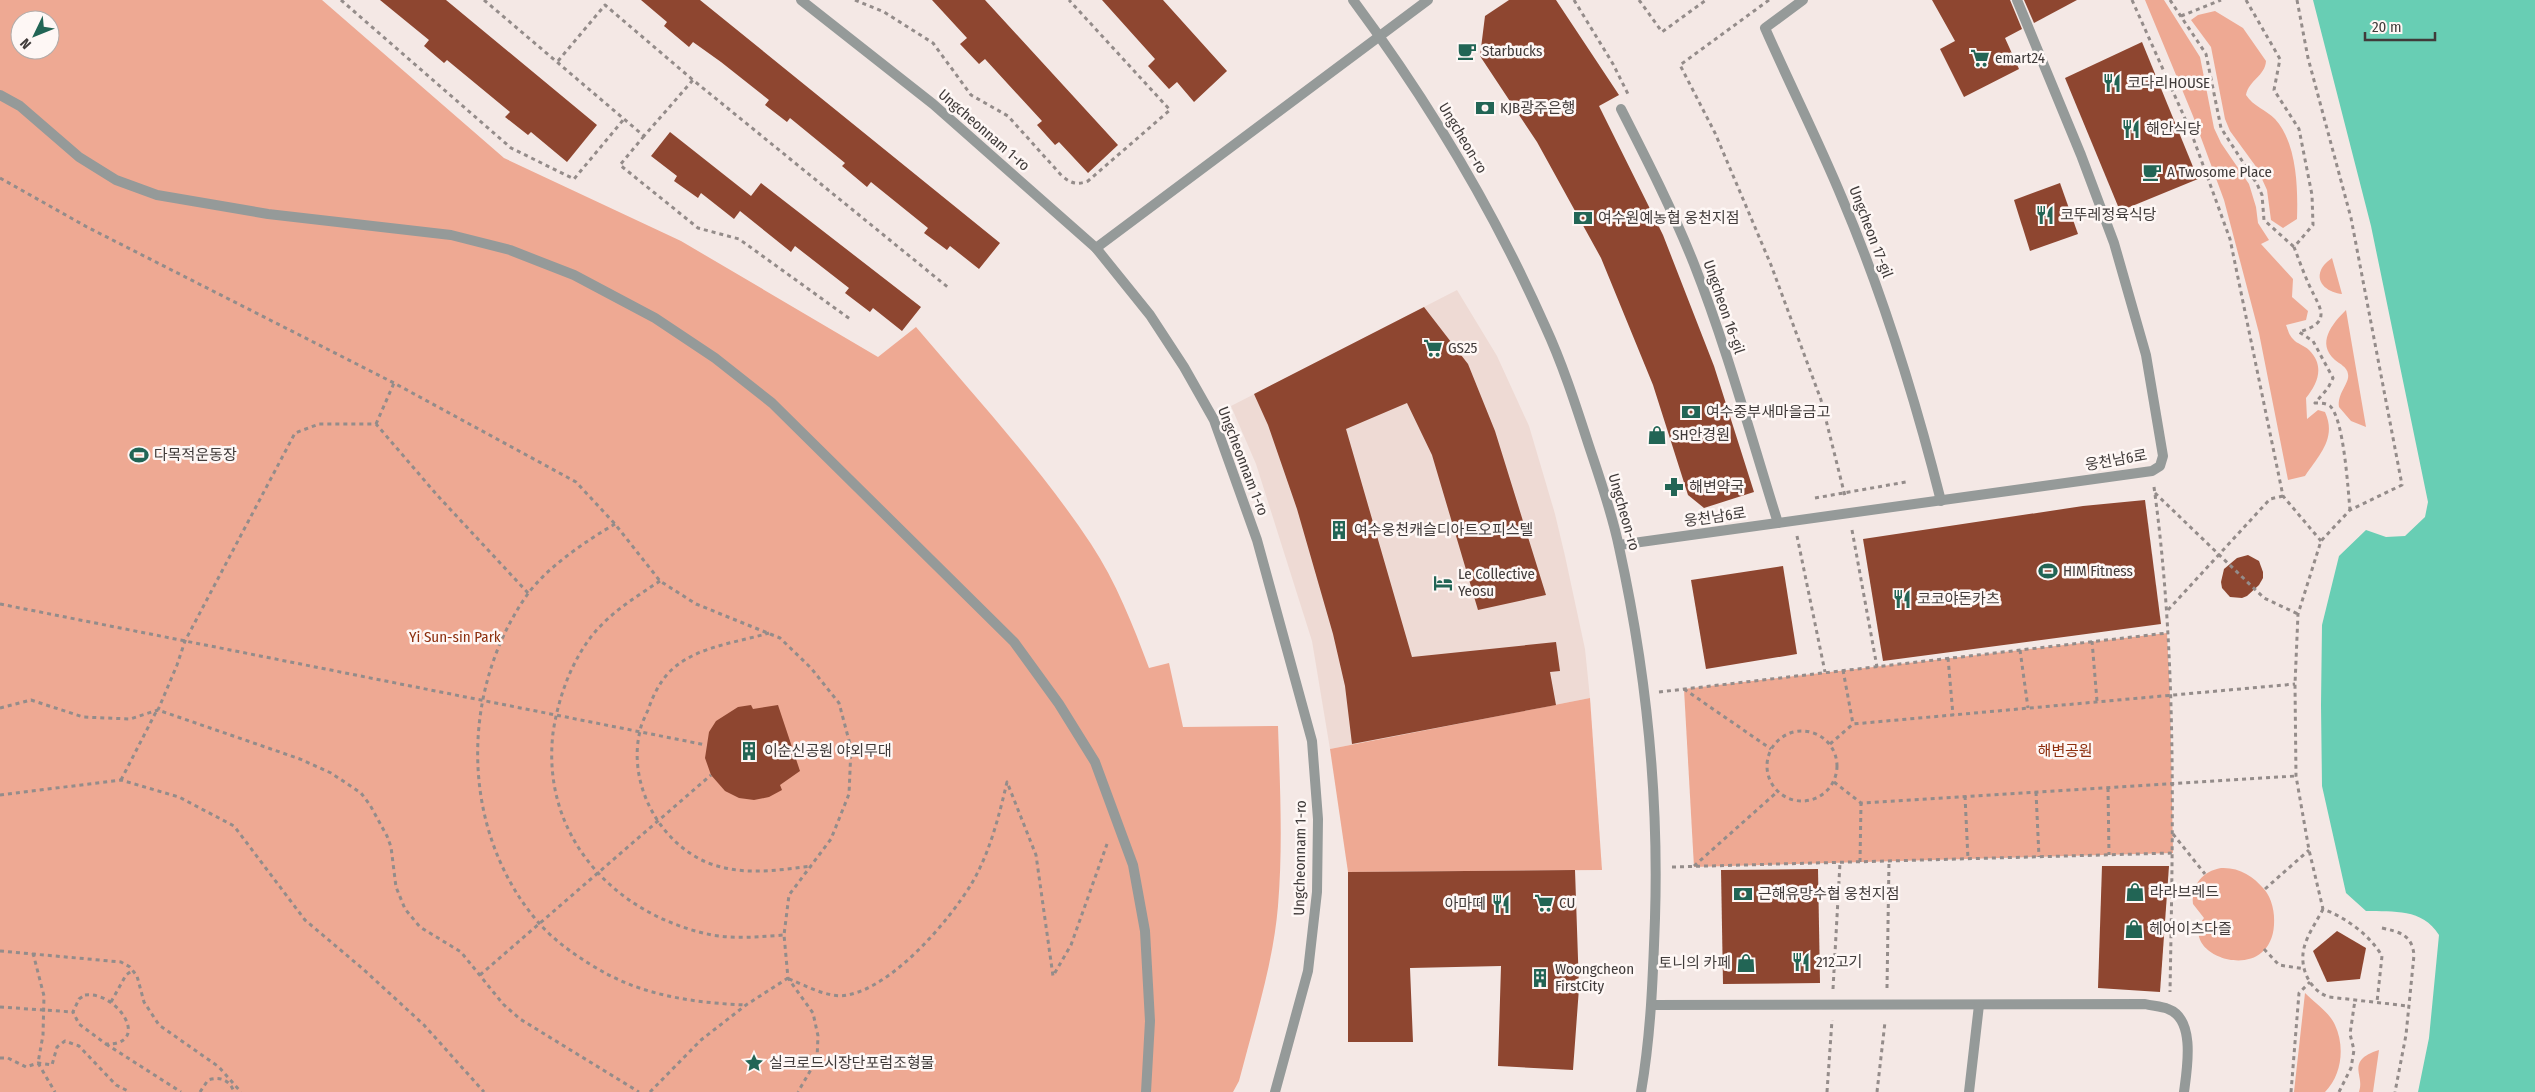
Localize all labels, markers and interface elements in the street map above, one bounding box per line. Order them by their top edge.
north arrow [10,10,60,60]
scale bar [2365,10,2435,42]
text: 20 m [2372,18,2402,36]
text: N [17,35,35,52]
cafe icon: Starbucks [1456,40,1478,62]
place label: Starbucks [1482,42,1542,60]
supermarket icon: emart24 [1969,47,1991,69]
place label: emart24 [1995,49,2045,67]
restaurant icon: 코다리HOUSE [2101,72,2123,94]
place label: 코다리HOUSE [2127,74,2210,92]
street label: Ungcheonnam 1-ro [935,85,1034,175]
bank icon: KJB광주은행 [1474,97,1496,119]
street label: Ungcheon-ro [1435,99,1491,177]
place label: KJB광주은행 [1500,99,1575,117]
restaurant icon: 해안식당 [2120,118,2142,140]
place label: 해안식당 [2146,120,2201,138]
cafe icon: A Twosome Place [2141,161,2163,183]
place label: A Twosome Place [2167,163,2272,181]
street label: Ungcheon 17-gil [1845,184,1897,280]
restaurant icon: 코뚜레정육식당 [2034,204,2056,226]
place label: 코뚜레정육식당 [2060,206,2157,224]
bank icon: 여수원예농협 웅천지점 [1572,207,1594,229]
place label: 여수원예농협 웅천지점 [1598,209,1740,227]
street label: Ungcheon 16-gil [1700,258,1749,356]
supermarket icon: GS25 [1422,337,1444,359]
place label: GS25 [1448,339,1478,357]
bank icon: 여수중부새마을금고 [1680,401,1702,423]
place label: 여수중부새마을금고 [1706,403,1830,421]
street label: Ungcheonnam 1-ro [1214,404,1272,518]
shop icon: SH안경원 [1646,424,1668,446]
place label: SH안경원 [1672,426,1730,444]
sports icon: 다목적운동장 [128,444,150,466]
place label: 다목적운동장 [154,446,237,464]
street label: 웅천남6로 [2084,446,2148,474]
street label: Ungcheon-ro [1604,471,1644,553]
pharmacy icon: 해변약국 [1663,476,1685,498]
place label: 해변약국 [1689,478,1744,496]
street label: 웅천남6로 [1683,504,1747,530]
building icon: 여수웅천캐슬디아트오피스텔 [1328,519,1350,541]
place label: 여수웅천캐슬디아트오피스텔 [1354,521,1533,539]
sports icon: HIM Fitness [2037,560,2059,582]
place label: HIM Fitness [2063,562,2133,580]
place label: Le Collective Yeosu [1458,565,1535,600]
hotel icon: Le Collective Yeosu [1432,572,1454,594]
restaurant icon: 코코야돈카츠 [1891,588,1913,610]
place label: 코코야돈카츠 [1917,590,2000,608]
park label: Yi Sun-sin Park [409,628,501,646]
building icon: 이순신공원 야외무대 [738,740,760,762]
place label: 이순신공원 야외무대 [764,742,892,760]
park label: 해변공원 [2037,742,2093,760]
street label: Ungcheonnam 1-ro [1290,800,1310,916]
shop icon: 라라브레드 [2124,881,2146,903]
bank icon: 근해유망수협 웅천지점 [1732,883,1754,905]
place label: 라라브레드 [2150,883,2219,901]
place label: 근해유망수협 웅천지점 [1758,885,1900,903]
supermarket icon: CU [1533,892,1555,914]
restaurant icon: 아마떼 [1490,893,1512,915]
place label: CU [1559,894,1575,912]
place label: 아마떼 [1445,895,1486,913]
shop icon: 헤어이츠다즐 [2123,918,2145,940]
place label: 헤어이츠다즐 [2149,920,2232,938]
restaurant icon: 212고기 [1790,951,1812,973]
shop icon: 토니의 카페 [1735,952,1757,974]
place label: 212고기 [1816,953,1862,971]
place label: 토니의 카페 [1658,954,1731,972]
place label: Woongcheon FirstCity [1555,960,1634,995]
building icon: Woongcheon FirstCity [1529,967,1551,989]
place icon: 실크로드시장단포럼조형물 [743,1052,765,1074]
place label: 실크로드시장단포럼조형물 [769,1054,935,1072]

